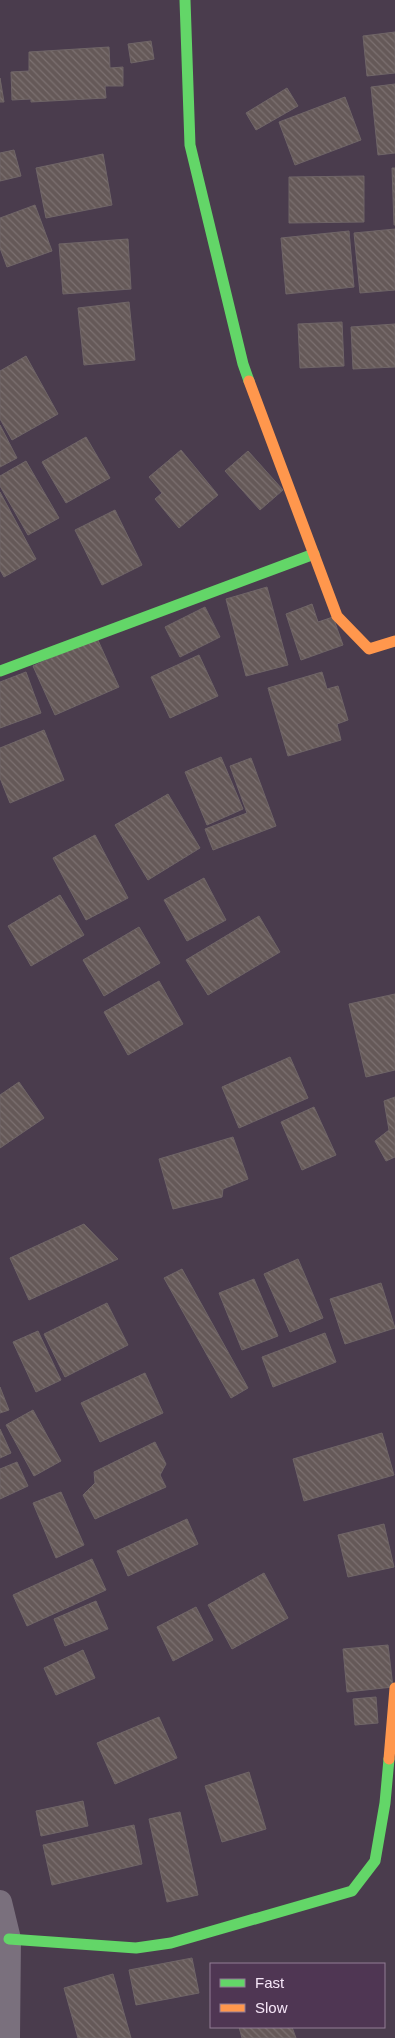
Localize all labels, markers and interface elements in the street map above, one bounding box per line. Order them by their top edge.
legend [210,1963,385,2028]
text: Fast [255,1974,285,1991]
text: Slow [255,1999,288,2016]

